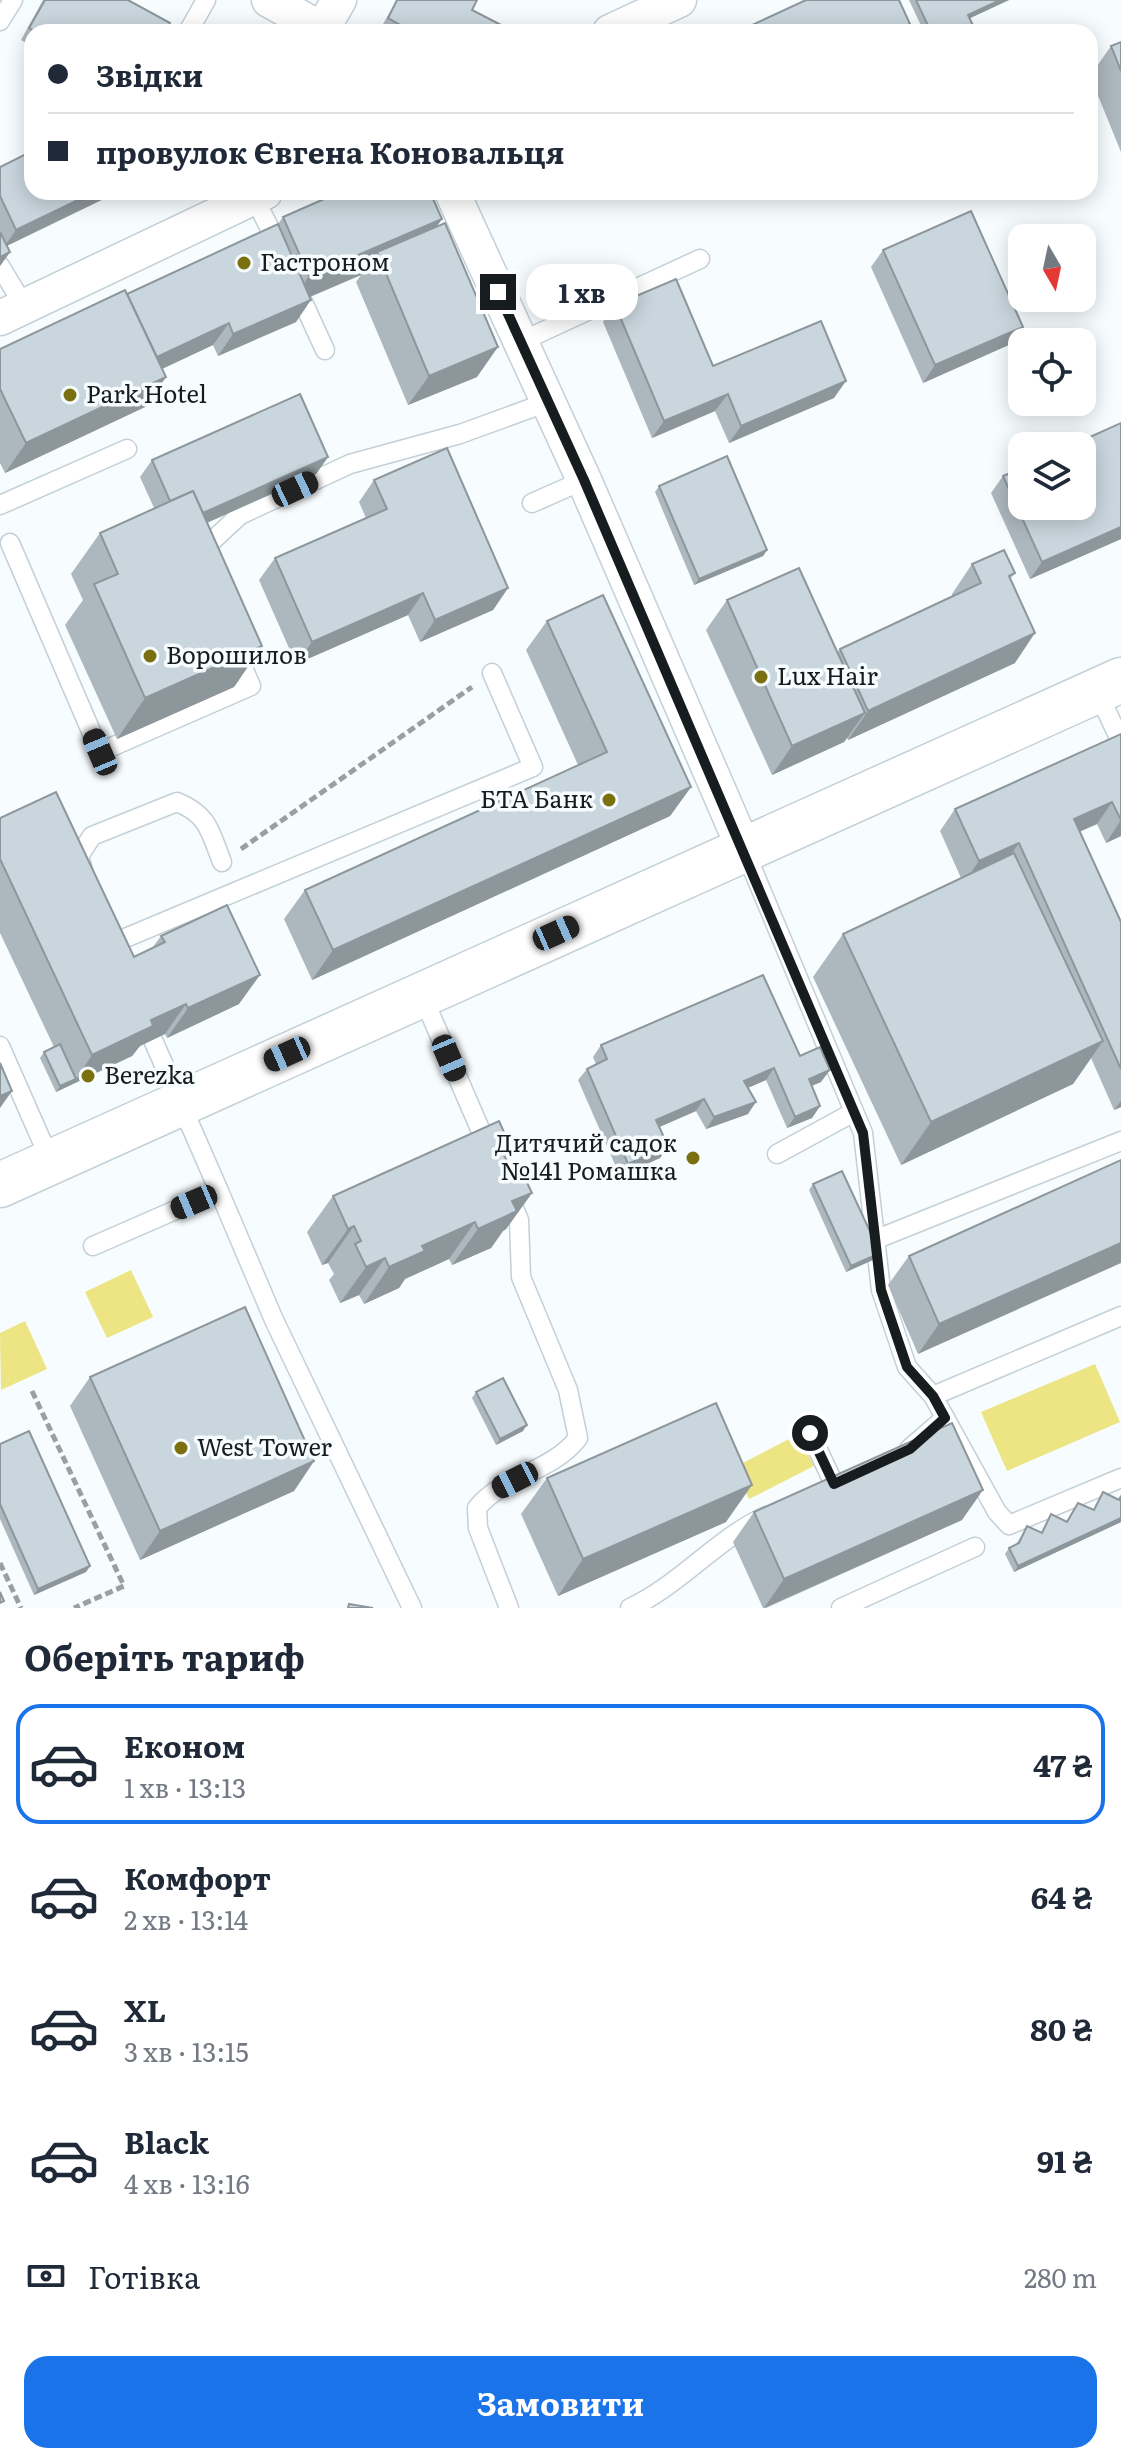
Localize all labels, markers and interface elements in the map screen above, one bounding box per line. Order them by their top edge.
text: Звідки [96,52,203,96]
text: провулок Євгена Коновальця [96,129,564,173]
north arrow [1008,224,1096,312]
map controls [1008,224,1096,520]
place label: Гастроном [260,243,390,278]
marker: Гастроном [235,254,253,272]
callout: 1 хв [526,264,638,320]
text: 1 хв [558,272,606,311]
route end [480,274,516,310]
button: locate [1008,328,1096,416]
place label: Park Hotel [86,375,207,410]
marker: Park Hotel [61,386,79,404]
button: layers [1008,432,1096,520]
car [268,468,322,510]
place label: Ворошилов [166,636,307,671]
marker: Ворошилов [141,647,159,665]
place label: Lux Hair [777,657,878,692]
marker: Lux Hair [752,668,770,686]
car [80,725,120,779]
place label: БТА Банк [480,780,593,815]
marker: БТА Банк [600,791,618,809]
car [529,912,583,954]
car [429,1031,469,1085]
car [260,1033,314,1075]
place label: Berezka [104,1056,195,1091]
marker: Berezka [79,1067,97,1085]
place label: Дитячий садок №141 Ромашка [495,1124,677,1187]
marker: Дитячий садок №141 Ромашка [684,1149,702,1167]
car [167,1182,221,1222]
route start [792,1415,828,1451]
place label: West Tower [197,1428,333,1463]
marker: West Tower [172,1439,190,1457]
car [488,1458,542,1502]
text: Оберіть тариф [24,1629,305,1682]
text: Економ [124,1723,245,1767]
icon: car [28,1728,100,1800]
text: 47 ₴ [1033,1742,1093,1786]
text: 1 хв · 13:13 [124,1767,246,1806]
text: Комфорт [124,1855,271,1899]
icon: car [28,1860,100,1932]
text: 64 ₴ [1031,1874,1093,1918]
text: 2 хв · 13:14 [124,1899,248,1938]
text: XL [124,1987,166,2031]
icon: car [28,1992,100,2064]
text: 80 ₴ [1030,2006,1093,2050]
text: 3 хв · 13:15 [124,2031,249,2070]
text: Black [124,2119,209,2163]
icon: car [28,2124,100,2196]
text: 91 ₴ [1037,2138,1093,2182]
text: 4 хв · 13:16 [124,2163,250,2202]
icon: cash [24,2254,68,2298]
text: Готівка [88,2254,200,2298]
text: 280 m [1024,2257,1097,2296]
button: Замовити [24,2356,1097,2448]

